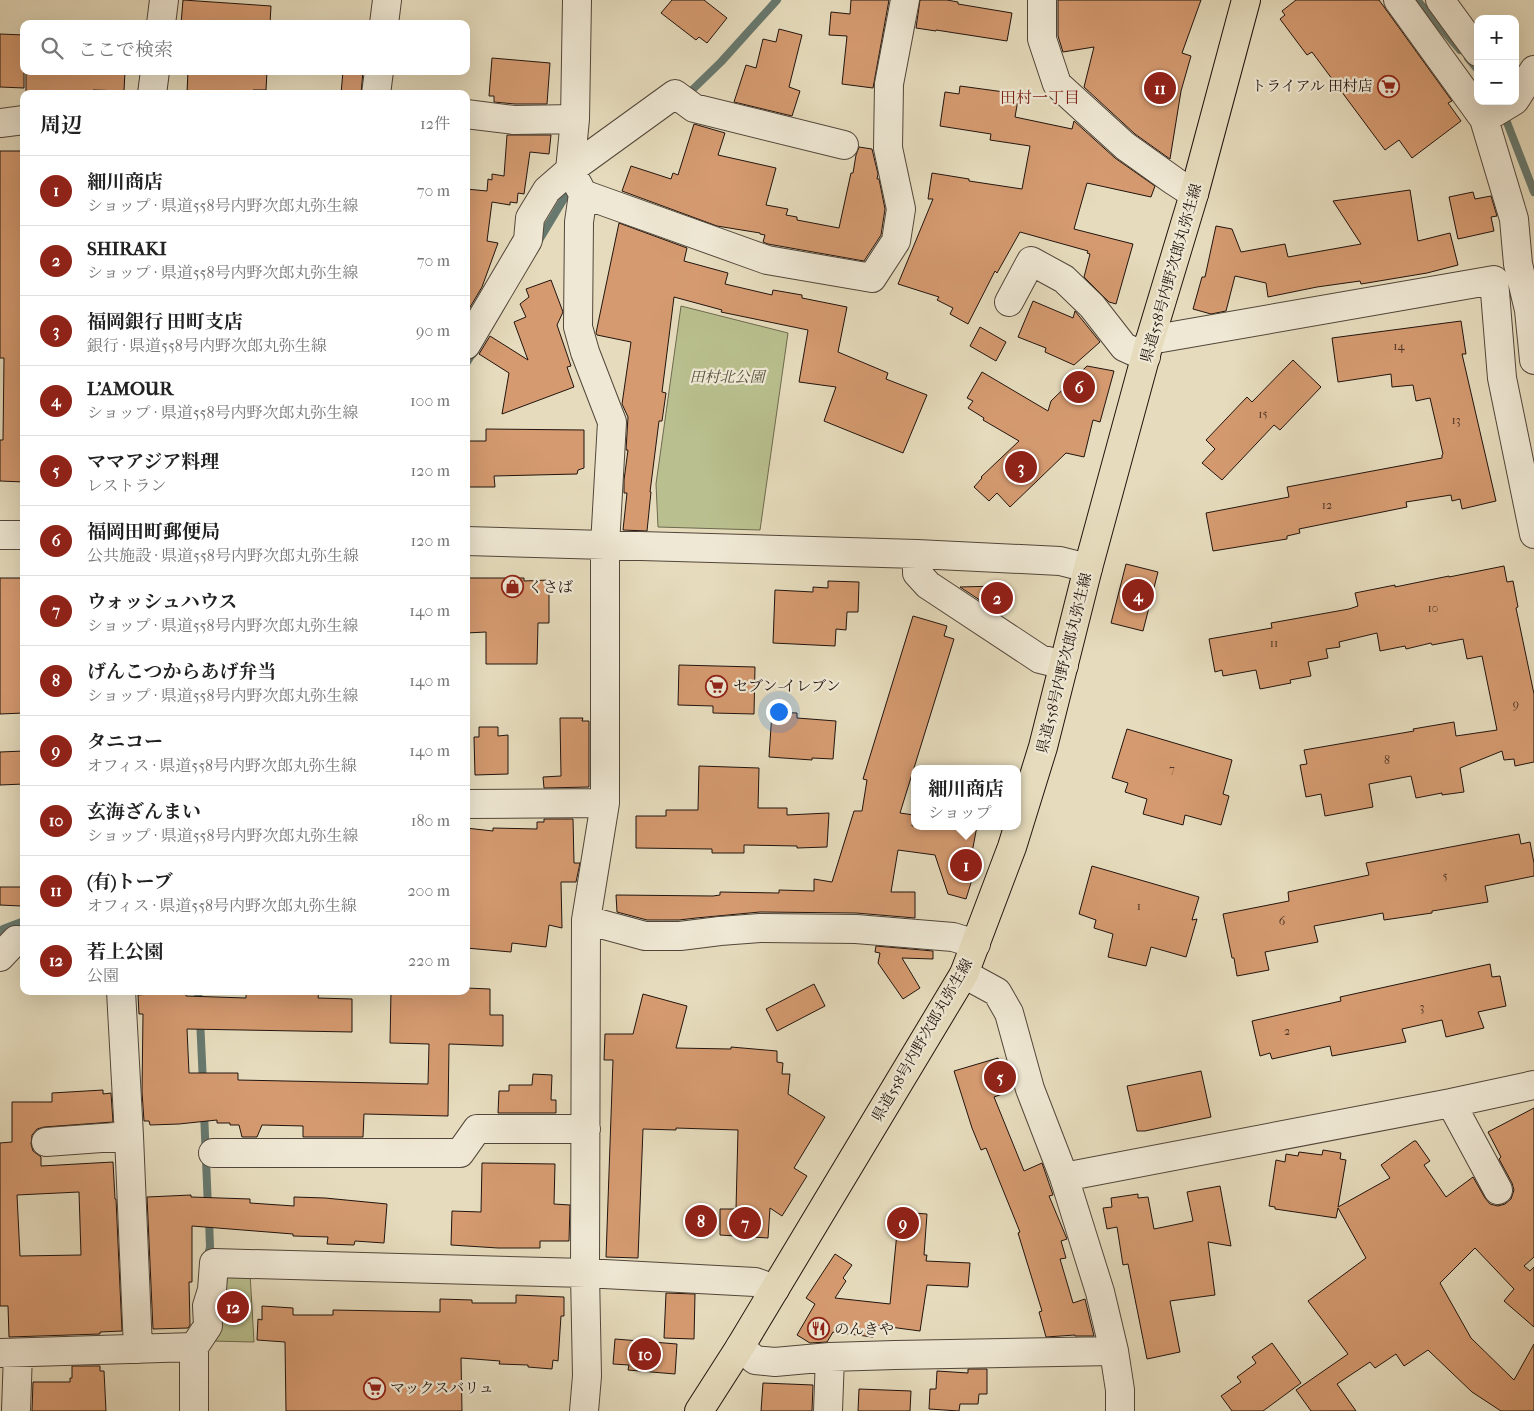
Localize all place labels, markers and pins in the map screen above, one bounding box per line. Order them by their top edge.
pin: 11 [1144,69,1176,107]
supermarket icon: トライアル 田村店 [1377,74,1401,98]
place label: トライアル 田村店 [1251,77,1373,95]
pin: 6 [1063,368,1095,406]
pin: 3 [1005,448,1037,486]
shop icon: くさば [500,575,524,599]
pin: 4 [1122,576,1154,614]
place label: くさば [528,578,573,596]
pin: 2 [981,579,1013,617]
supermarket icon: セブン-イレブン [705,674,729,698]
place label: セブン-イレブン [733,677,841,695]
pin: 1 [950,846,982,884]
pin: 5 [984,1058,1016,1096]
pin: 8 [685,1202,717,1240]
pin: 7 [729,1204,761,1242]
pin: 9 [887,1204,919,1242]
pin: 12 [217,1288,249,1326]
restaurant icon: のんきや [806,1317,830,1341]
place label: のんきや [834,1320,894,1338]
pin: 10 [629,1335,661,1373]
supermarket icon: マックスバリュ [362,1376,386,1400]
place label: マックスバリュ [390,1379,494,1397]

